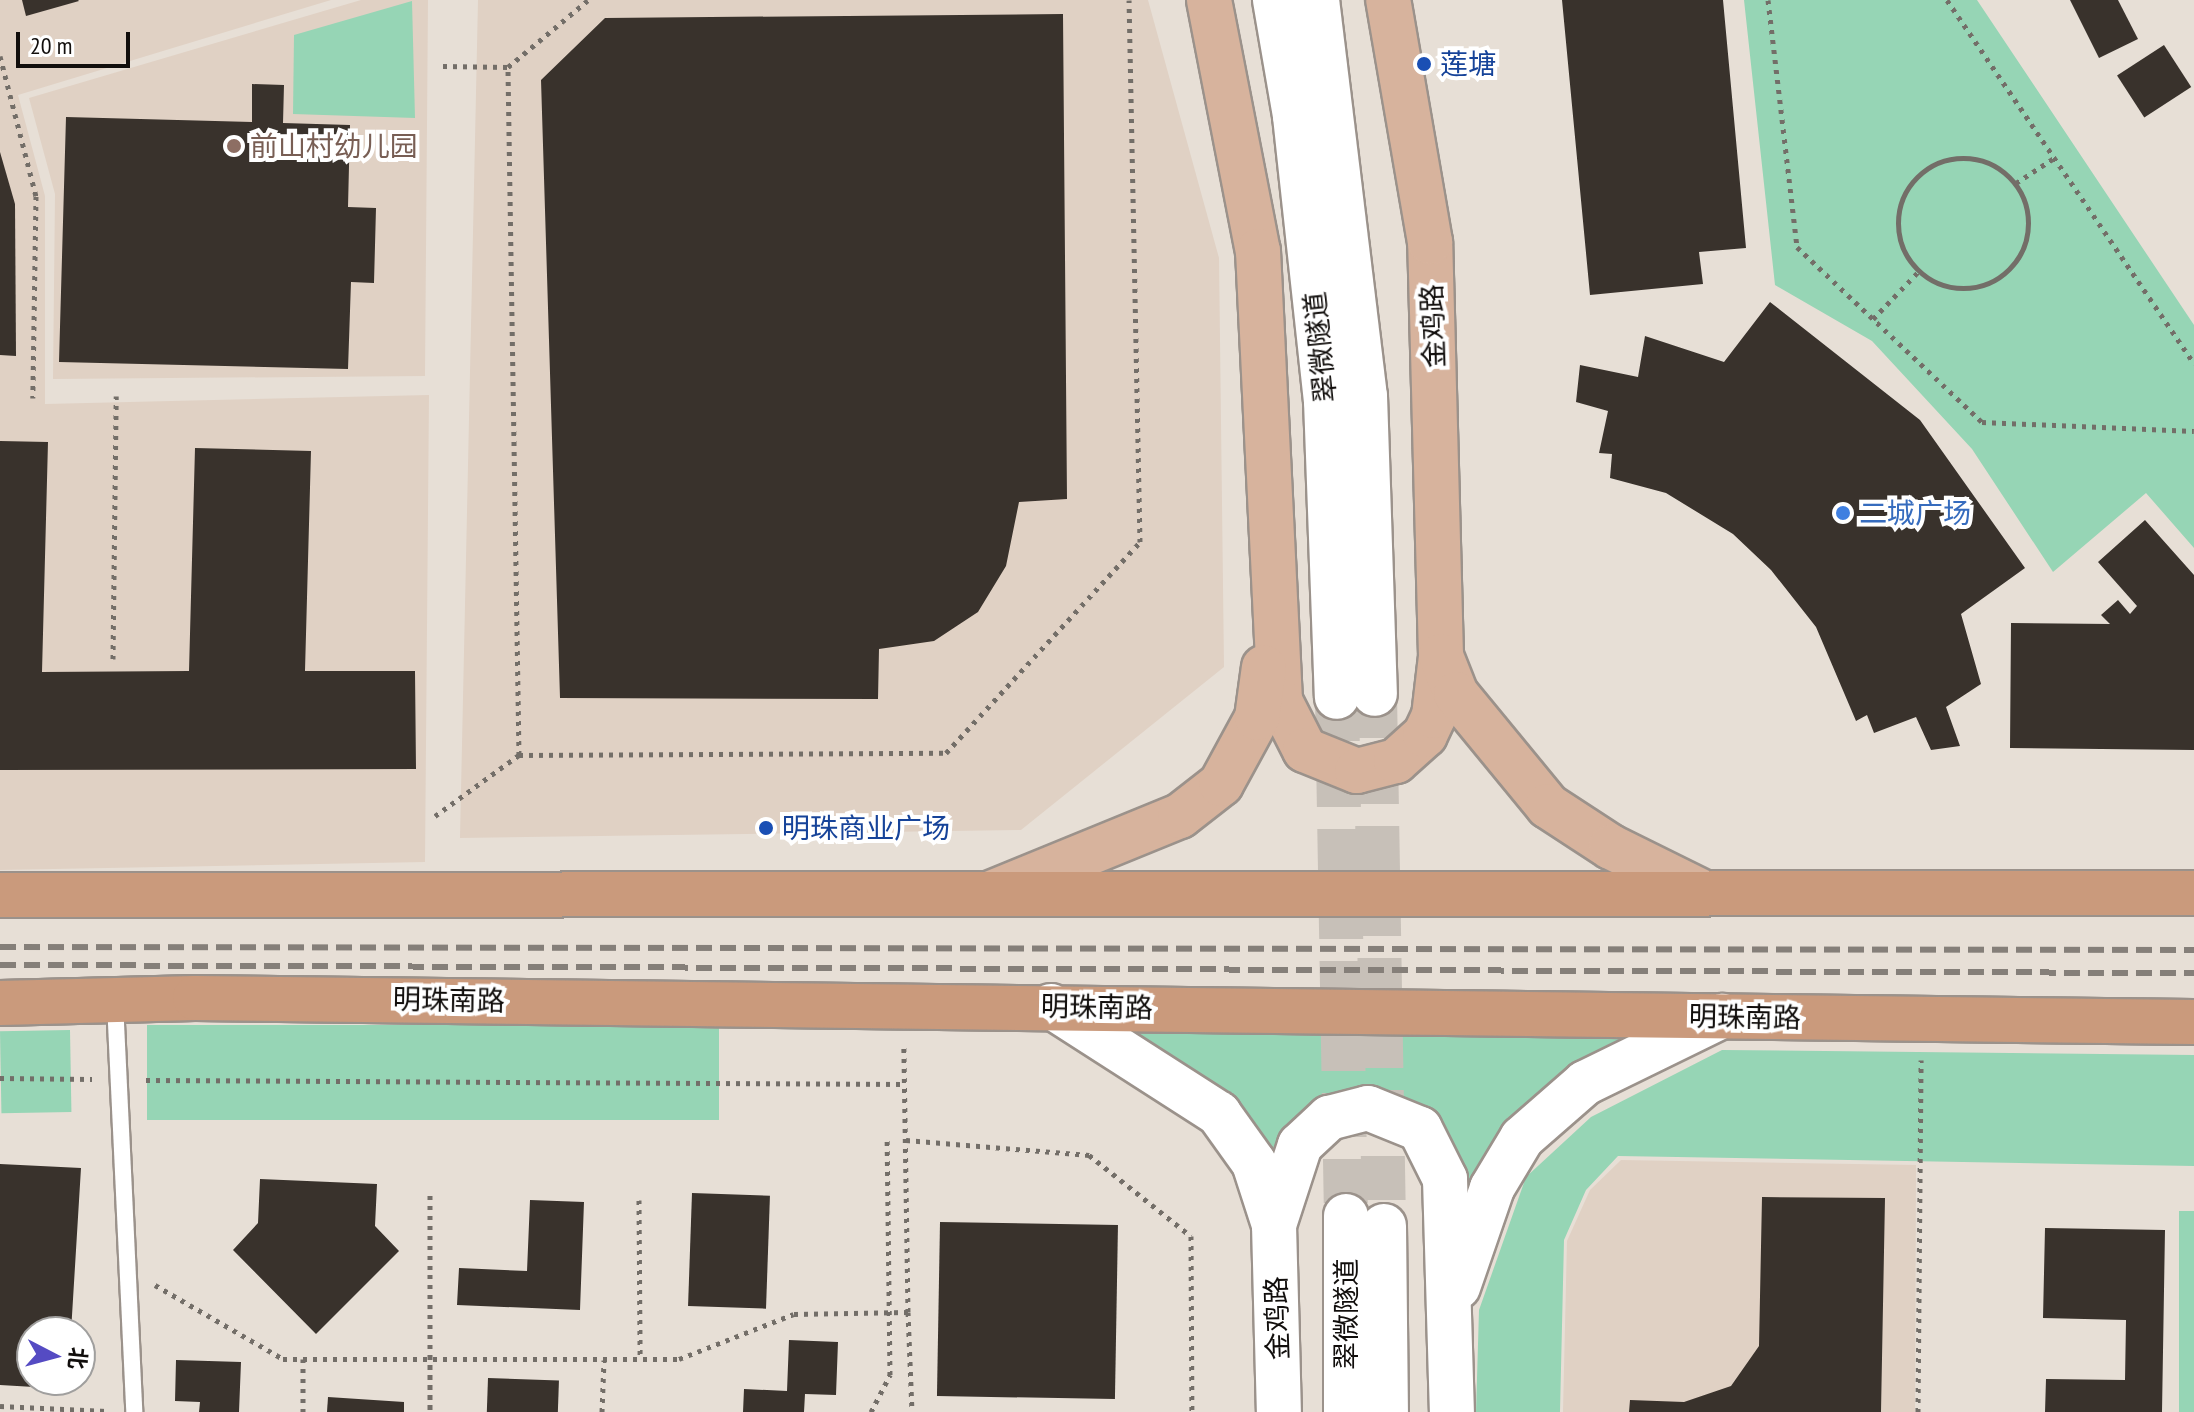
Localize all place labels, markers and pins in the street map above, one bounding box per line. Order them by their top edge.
place label: 莲塘 [1440,47,1496,81]
marker: 莲塘 [1415,55,1433,73]
place label: 前山村幼儿园 [250,129,418,163]
marker: 前山村幼儿园 [225,137,243,155]
place label: 二城广场 [1859,496,1971,530]
marker: 二城广场 [1834,504,1852,522]
place label: 明珠商业广场 [782,811,950,845]
marker: 明珠商业广场 [757,819,775,837]

